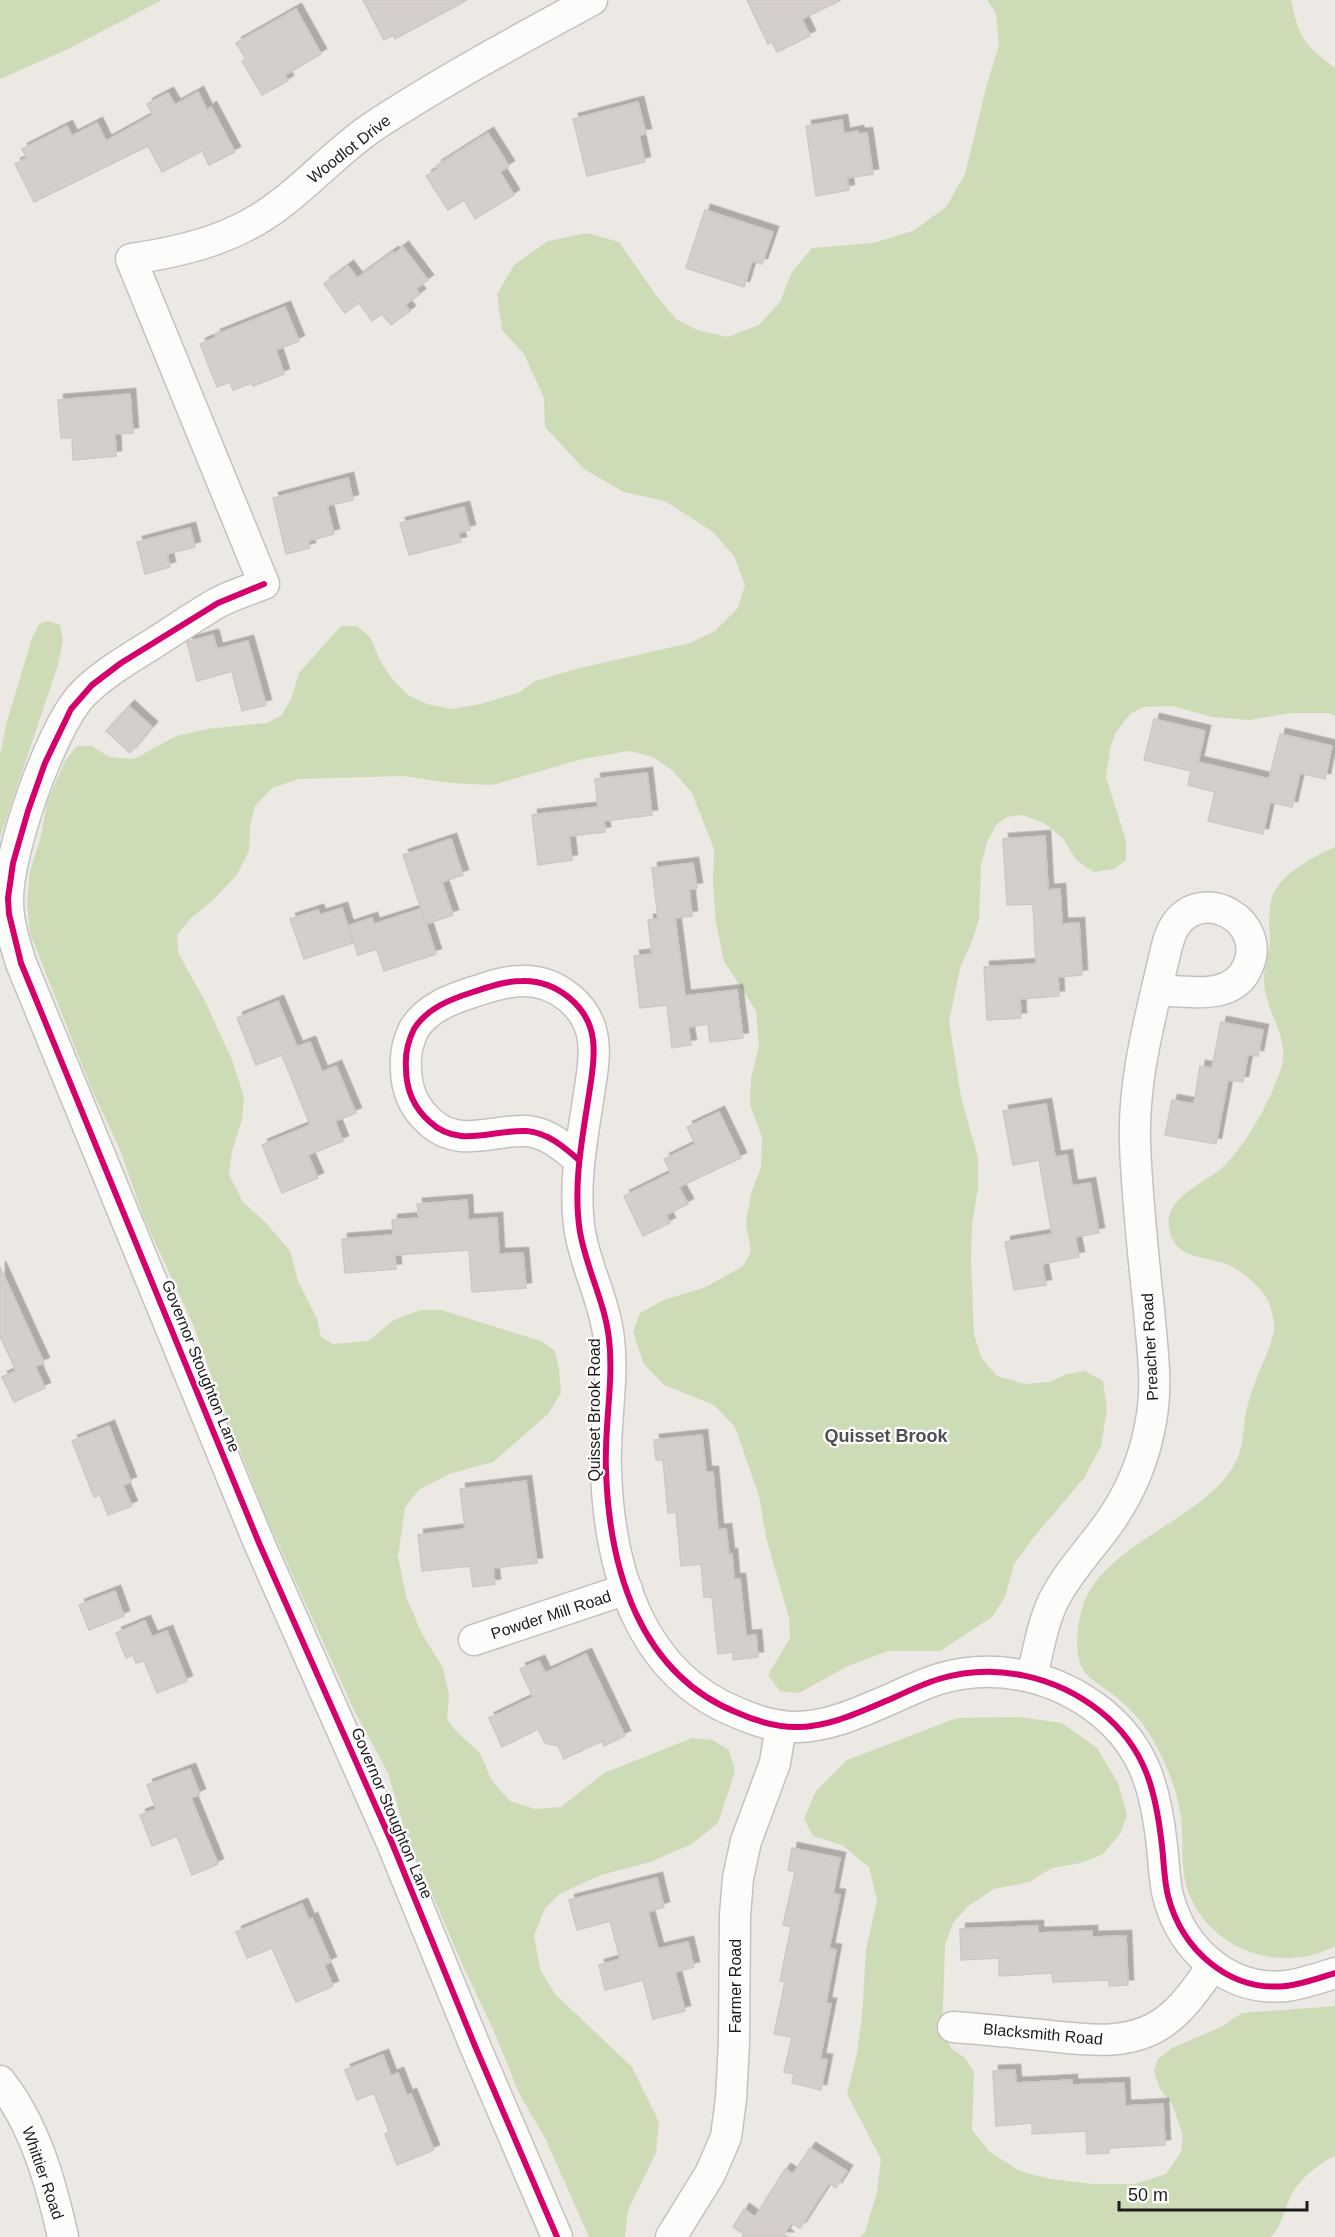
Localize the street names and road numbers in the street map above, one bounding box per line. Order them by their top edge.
street label: Woodlot Drive [304,111,394,187]
street label: Governor Stoughton Lane [159,1277,243,1455]
street label: Preacher Road [1139,1293,1161,1401]
street label: Quisset Brook Road [586,1338,603,1482]
street label: Powder Mill Road [489,1588,613,1642]
street label: Governor Stoughton Lane [348,1725,436,1901]
street label: Farmer Road [727,1939,744,2033]
street label: Blacksmith Road [982,2020,1104,2048]
street label: Whittier Road [19,2124,67,2222]

